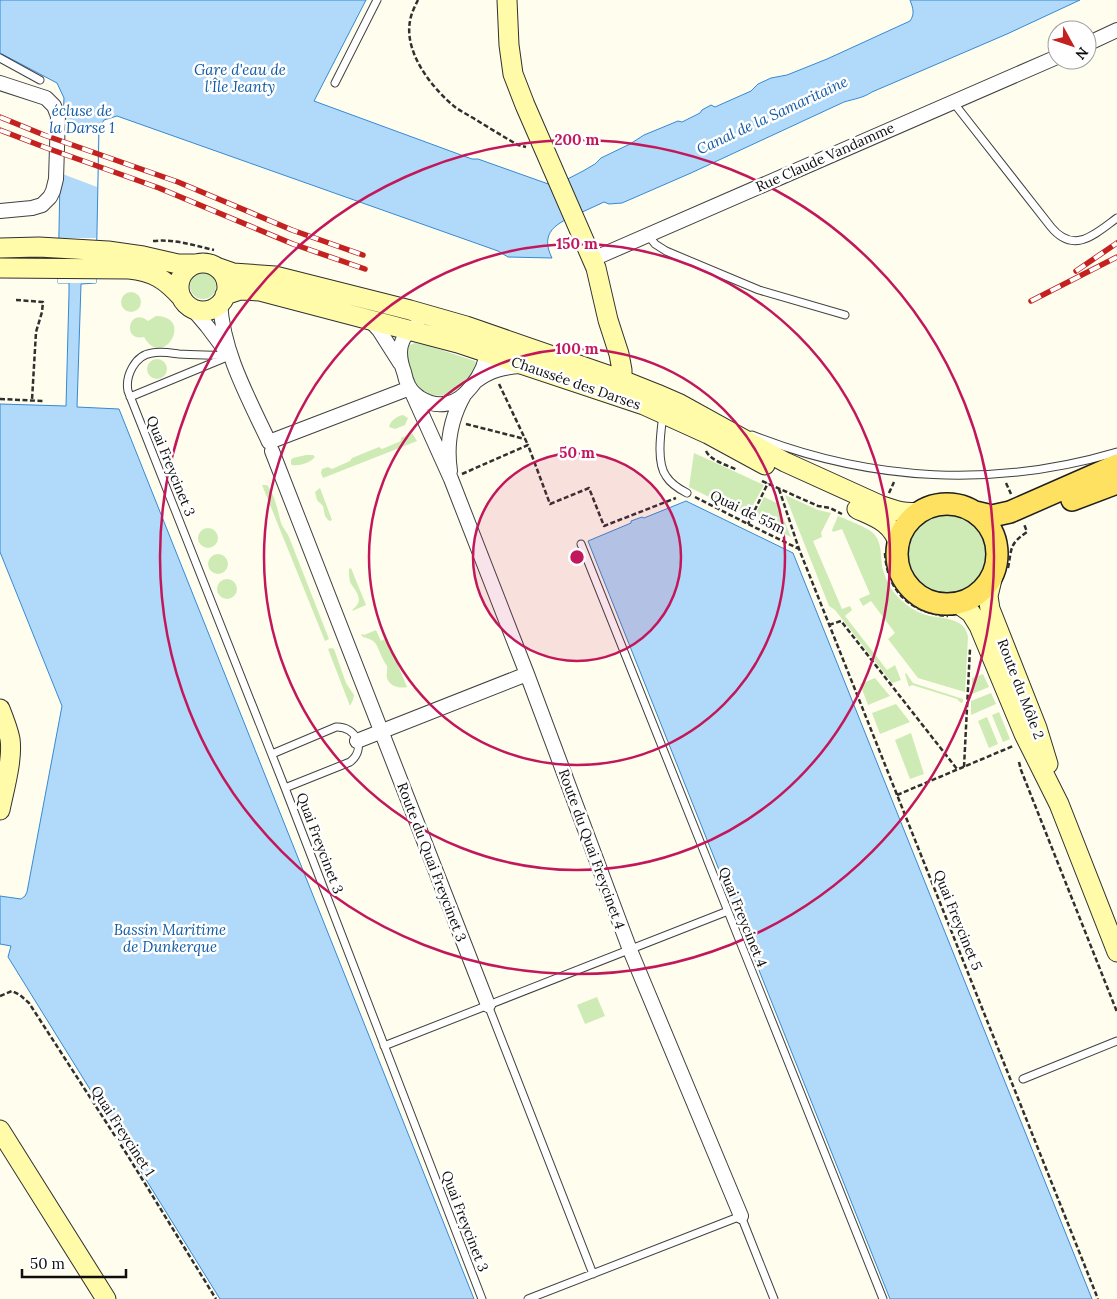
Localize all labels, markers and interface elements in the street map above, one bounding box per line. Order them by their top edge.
north arrow [1047,20,1097,70]
text: N [1071,43,1092,63]
water label: Gare d'eau de l'Île Jeanty [194,60,286,96]
water label: Canal de la Samaritaine [693,72,851,158]
water label: écluse de la Darse 1 [49,101,115,137]
street label: Rue Claude Vandamme [753,118,898,196]
text: 200 m [555,130,600,149]
text: 150 m [556,234,598,253]
text: 100 m [556,339,599,358]
street label: Chaussée des Darses [509,352,643,414]
street label: Quai Freycinet 3 [143,413,199,519]
text: 50 m [559,443,595,462]
street label: Quai de 55m [707,486,789,538]
centre of rings [568,548,586,566]
street label: Route du Môle 2 [994,636,1048,742]
street label: Route du Quai Freycinet 4 [555,767,629,932]
street label: Route du Quai Freycinet 3 [393,780,471,944]
street label: Quai Freycinet 3 [292,790,348,896]
street label: Quai Freycinet 4 [715,864,771,970]
street label: Quai Freycinet 5 [930,867,986,973]
water label: Bassin Maritime de Dunkerque [114,920,226,956]
street label: Quai Freycinet 1 [87,1082,159,1180]
street label: Quai Freycinet 3 [437,1168,493,1274]
scale bar [22,1246,126,1278]
text: 50 m [30,1254,65,1273]

